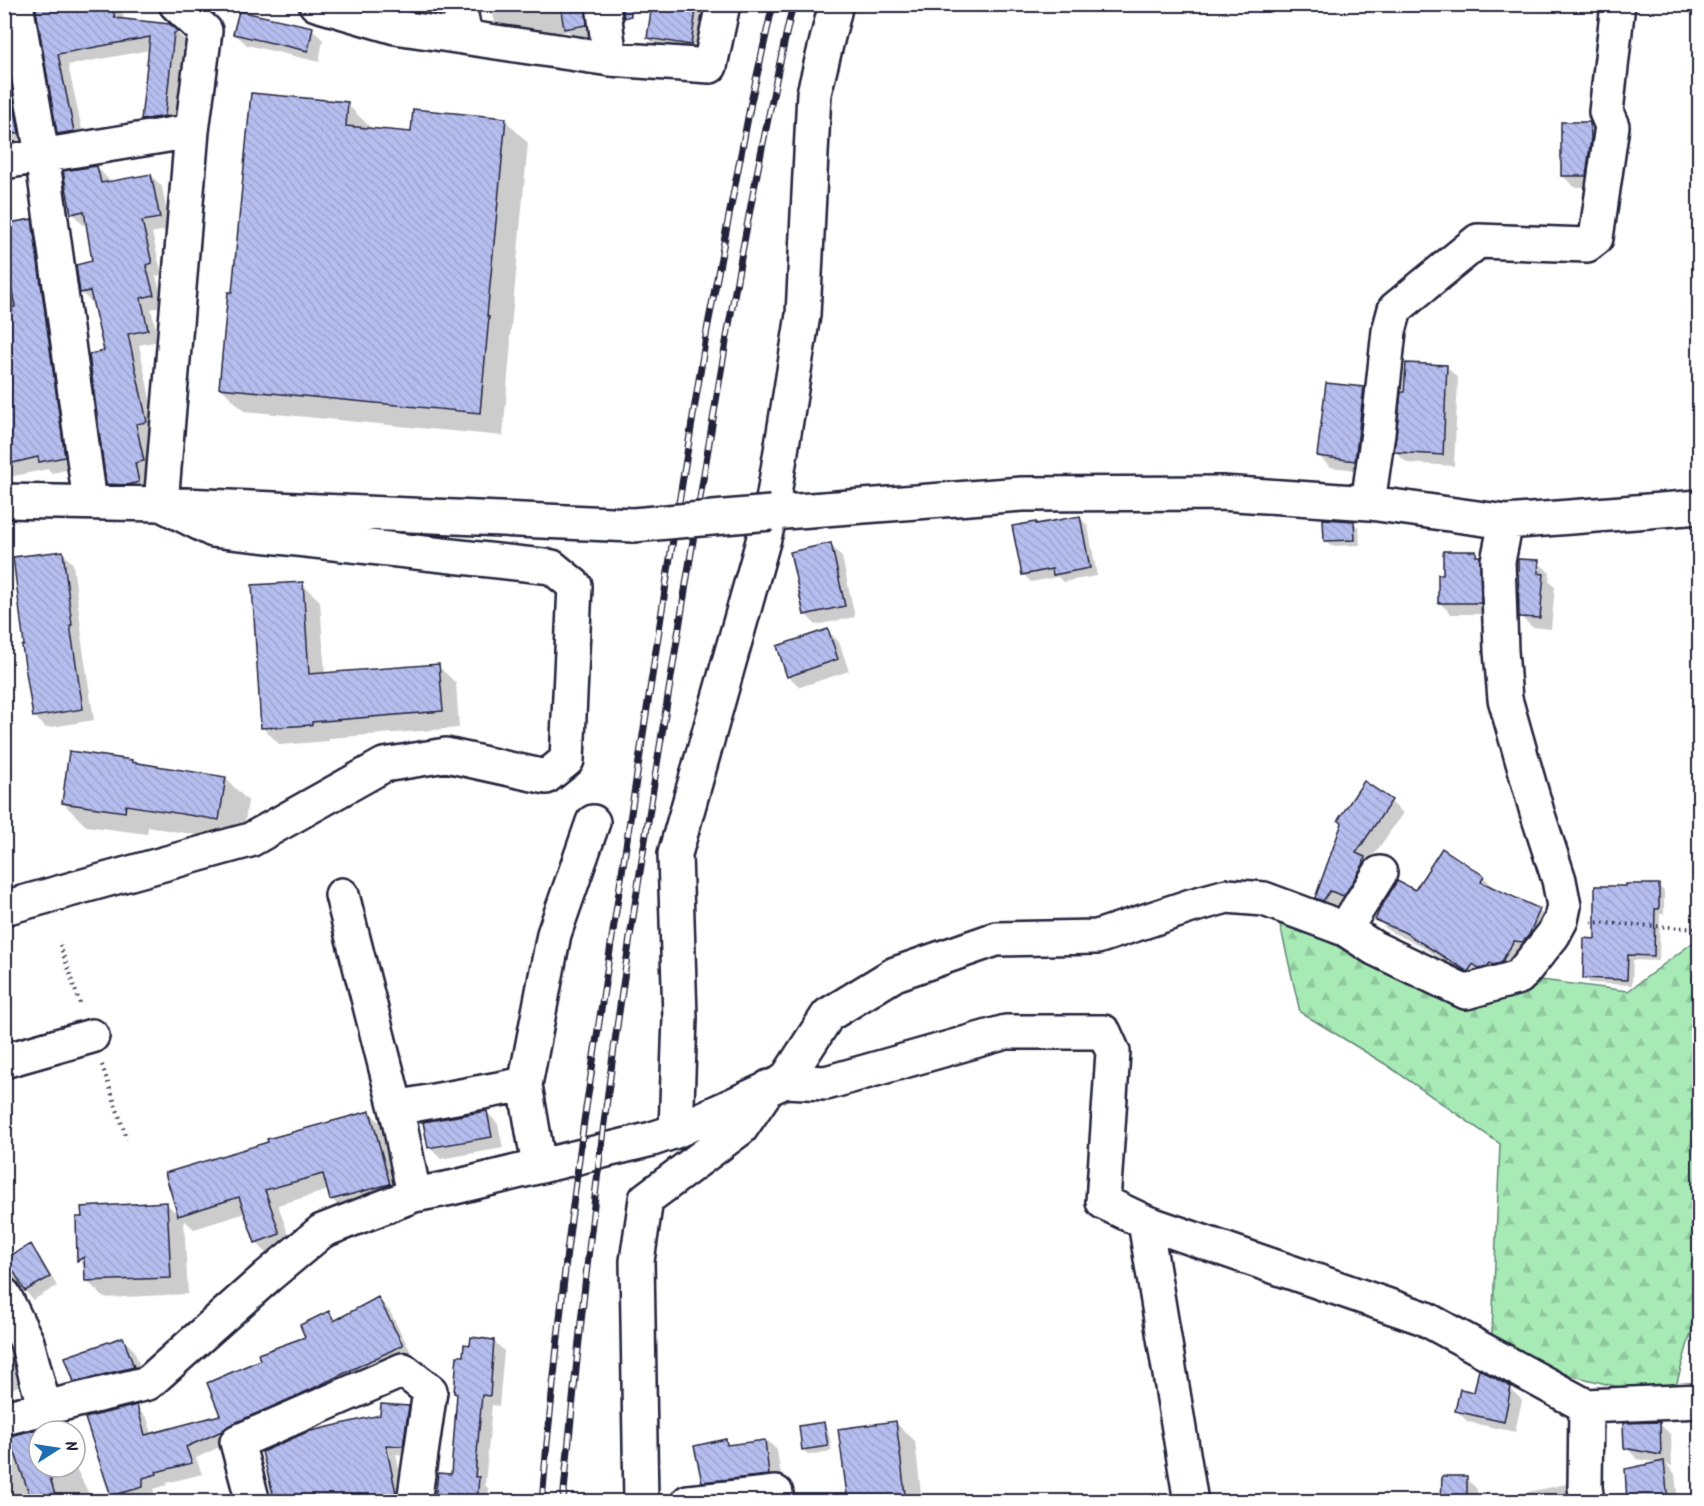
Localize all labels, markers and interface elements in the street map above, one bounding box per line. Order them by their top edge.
north arrow [27,1419,87,1479]
text: N [57,1439,83,1454]

